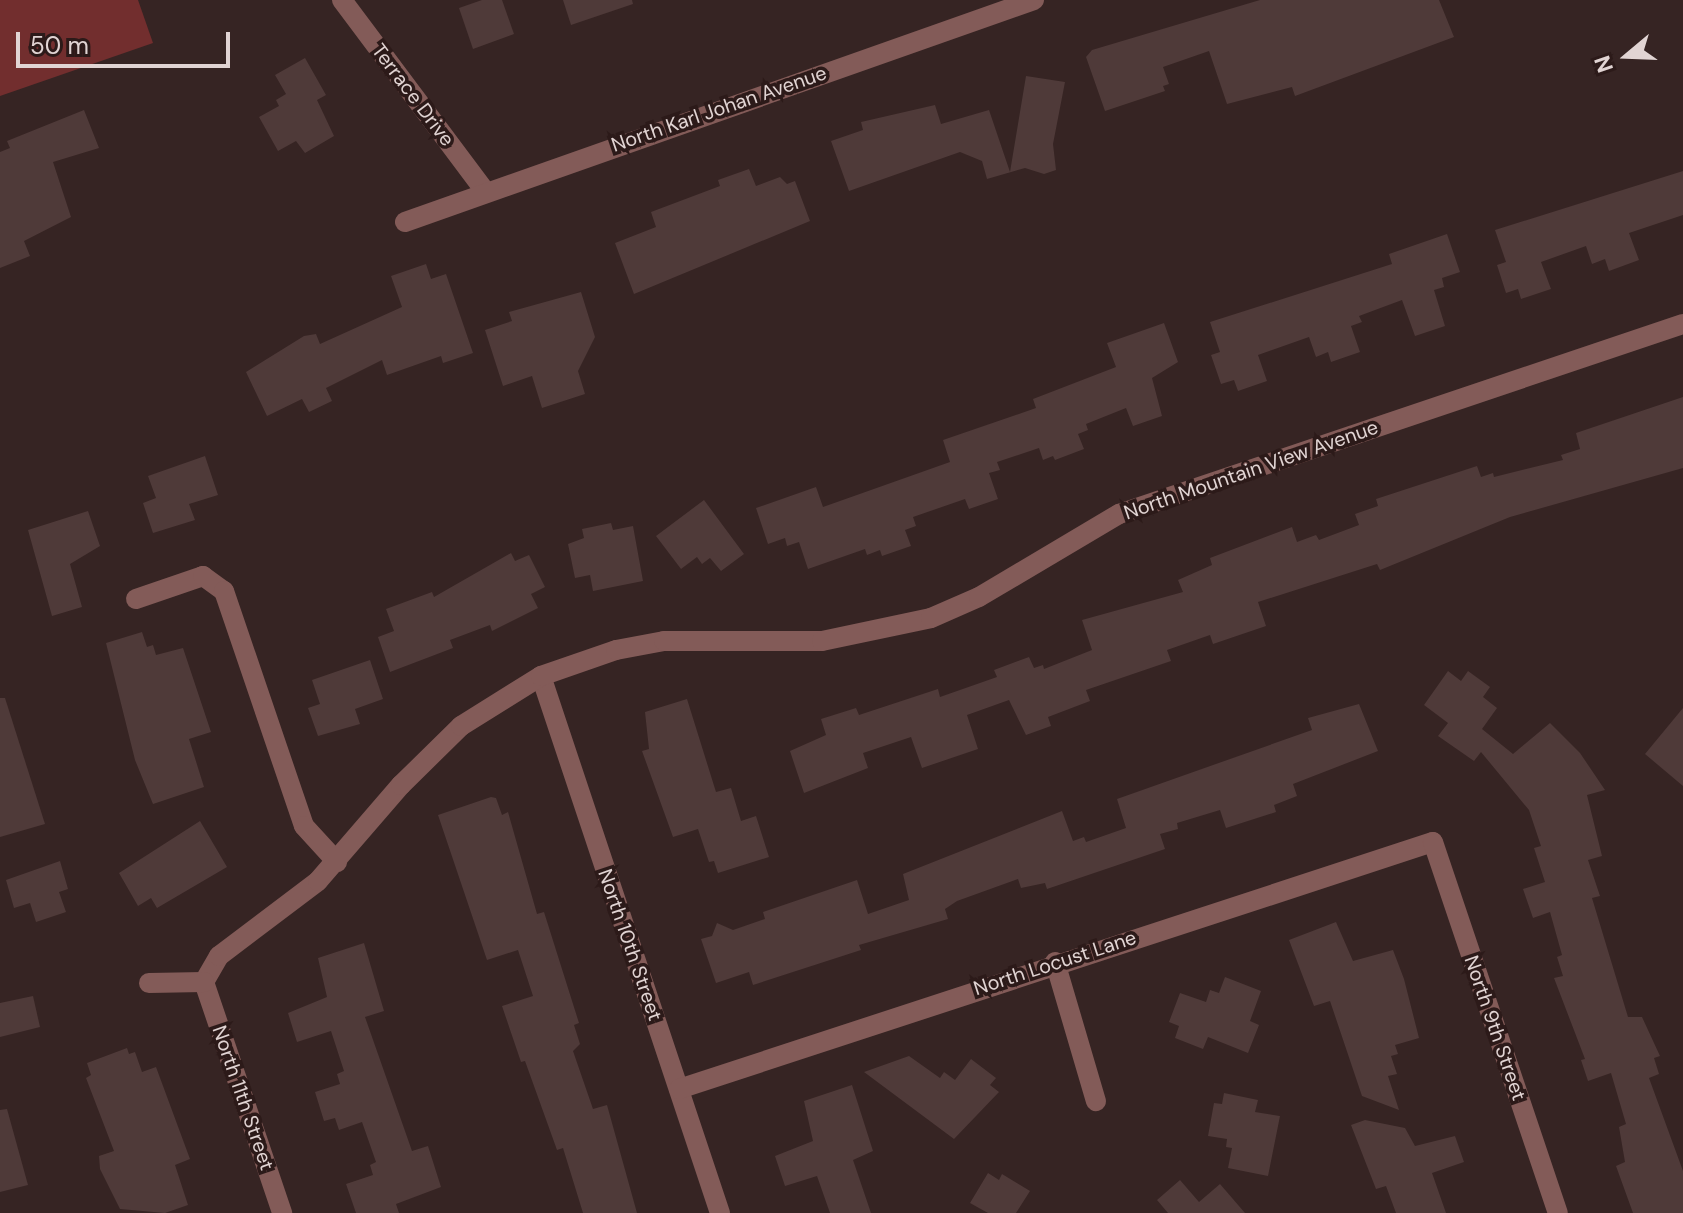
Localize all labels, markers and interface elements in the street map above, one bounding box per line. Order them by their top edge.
scale bar [20,16,234,66]
north arrow [1587,16,1667,96]
text: 50 m [30,30,89,61]
street label: Terrace Drive [367,39,459,151]
text: N [1588,52,1620,76]
street label: North Karl Johan Avenue [608,61,830,157]
street label: North Mountain View Avenue [1121,415,1381,525]
street label: North 10th Street [593,866,667,1024]
street label: North Locust Lane [971,925,1139,1001]
street label: North 9th Street [1459,952,1531,1104]
street label: North 11th Street [207,1022,279,1174]

